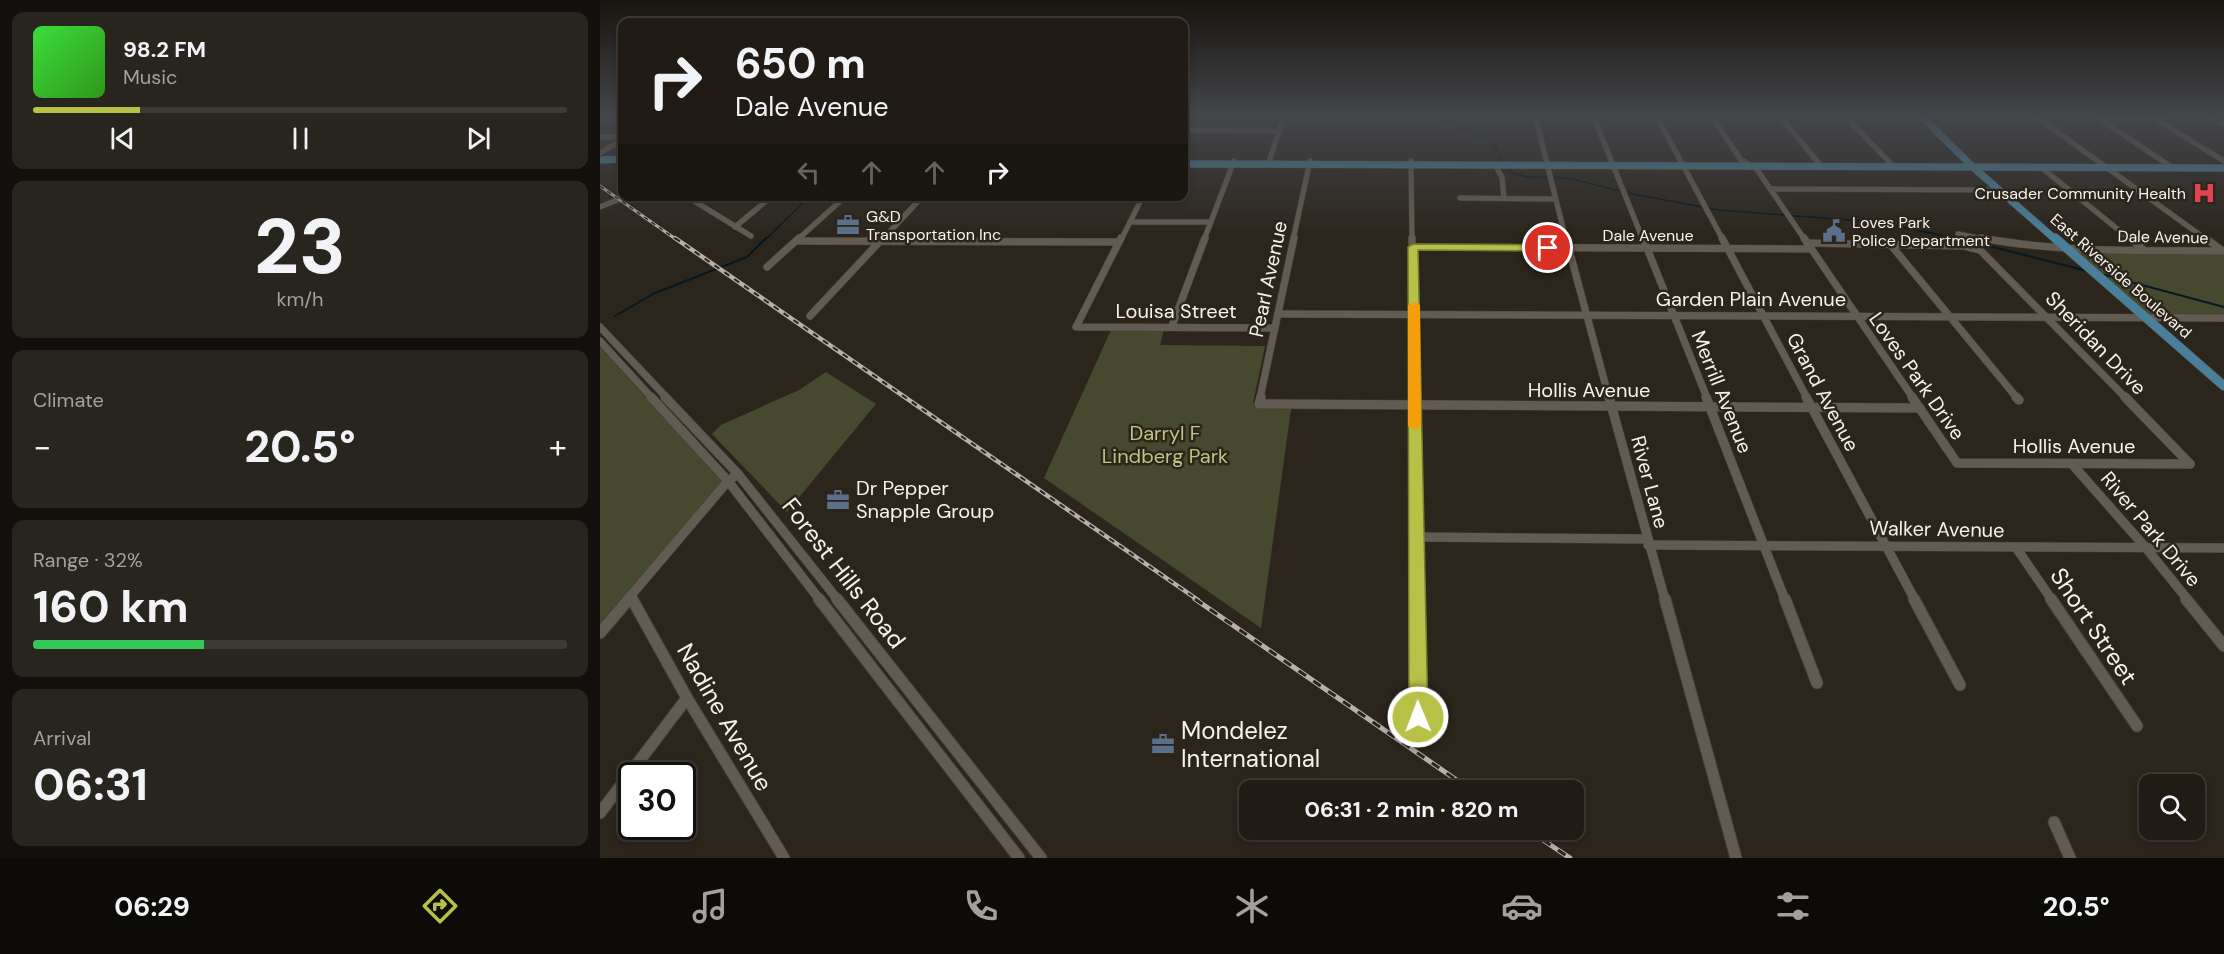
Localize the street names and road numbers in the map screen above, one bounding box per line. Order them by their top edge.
street label: East Riverside Boulevard [2046,209,2196,343]
street label: Pearl Avenue [1243,218,1293,340]
street label: Dale Avenue [1603,225,1694,246]
street label: Dale Avenue [2117,226,2209,248]
street label: Garden Plain Avenue [1656,286,1846,312]
street label: Sheridan Drive [2040,286,2152,400]
street label: Louisa Street [1115,298,1237,324]
street label: Loves Park Drive [1863,307,1971,445]
street label: Merrill Avenue [1686,327,1758,457]
street label: Grand Avenue [1781,328,1865,456]
street label: Hollis Avenue [1528,377,1650,403]
street label: River Lane [1625,433,1675,531]
street label: Hollis Avenue [2013,433,2135,459]
street label: River Park Drive [2095,466,2207,592]
street label: Forest Hills Road [775,491,913,655]
street label: Walker Avenue [1869,515,2005,543]
street label: Short Street [2044,562,2144,690]
street label: Nadine Avenue [670,637,780,797]

